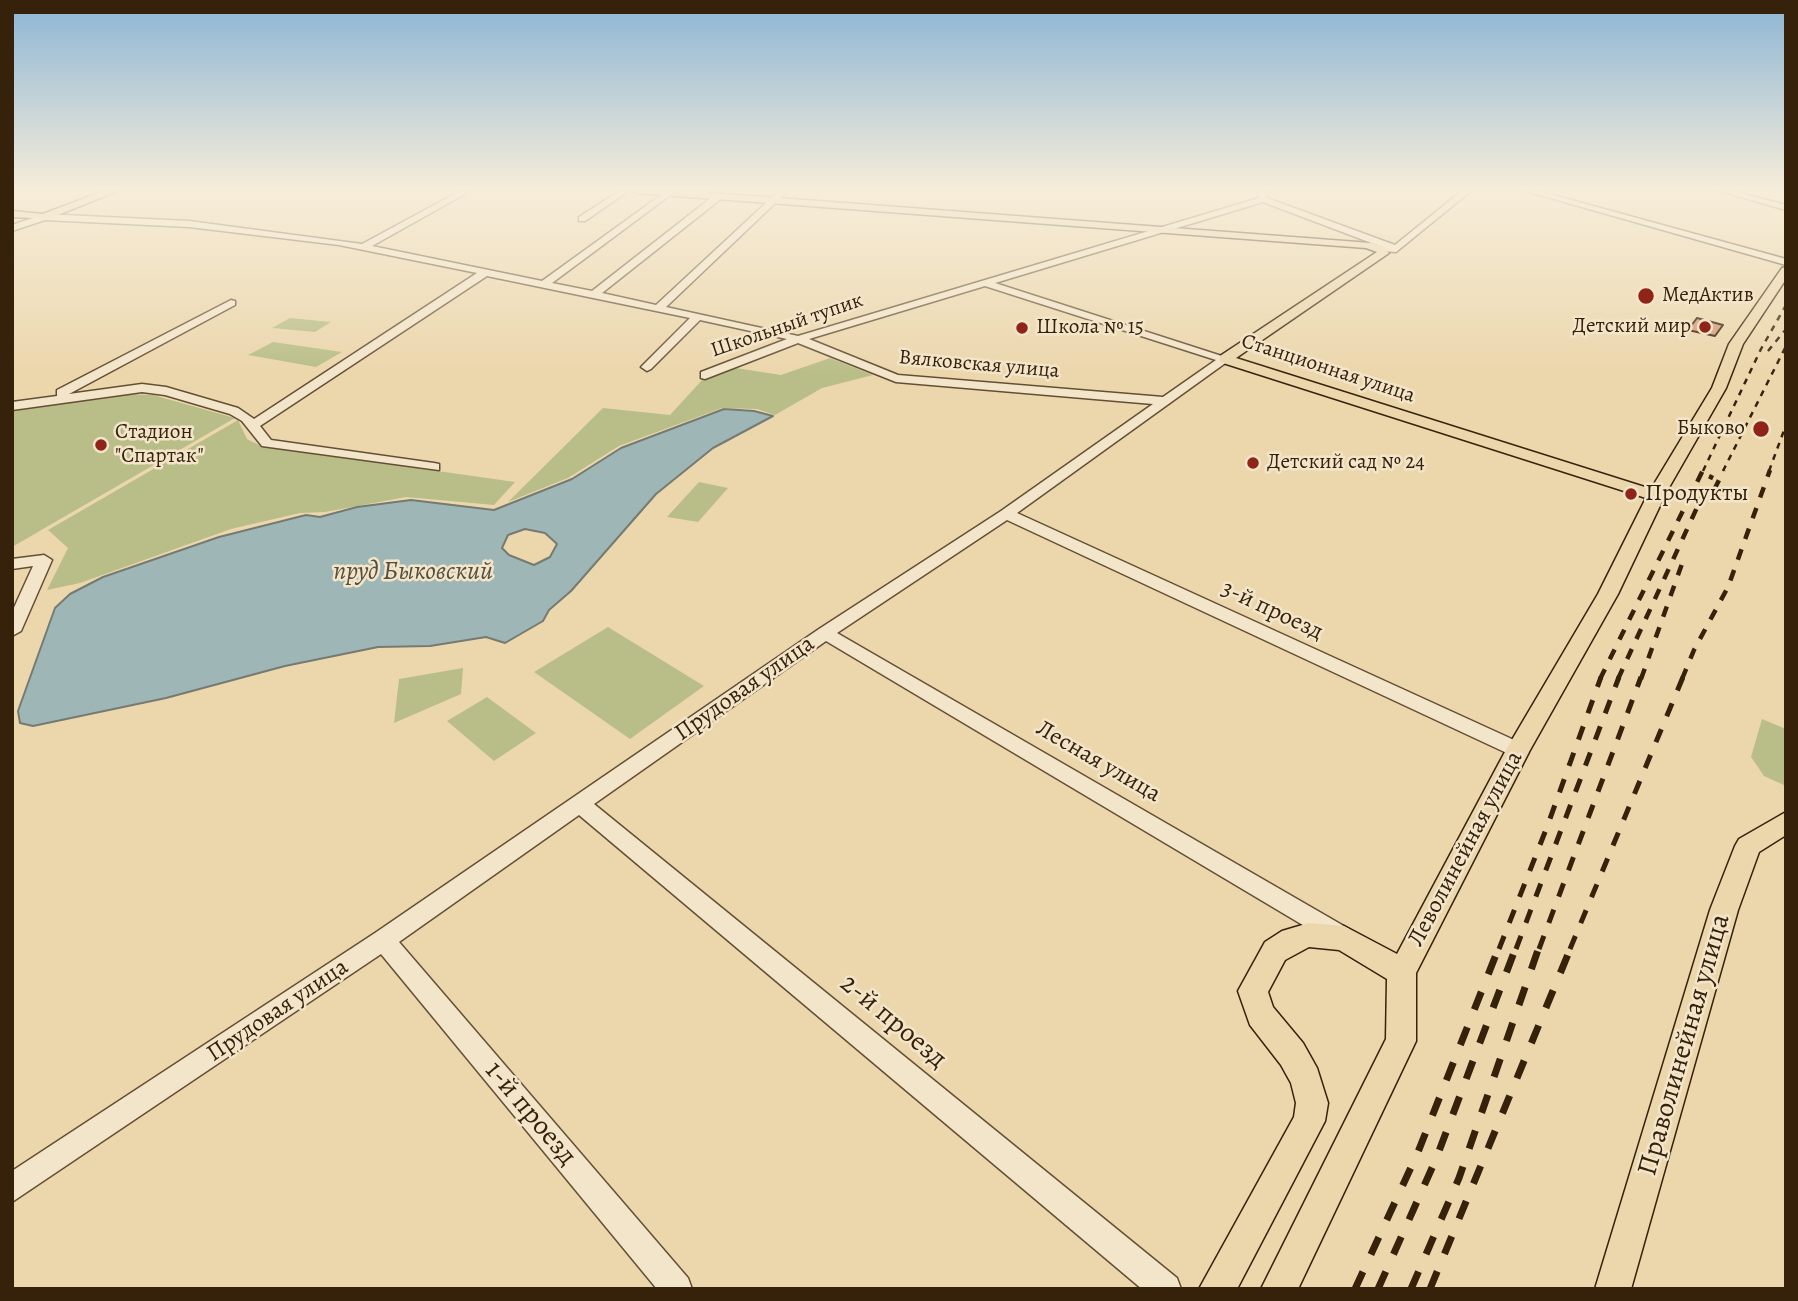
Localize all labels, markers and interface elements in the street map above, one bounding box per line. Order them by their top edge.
place label: МедАктив [1662,283,1754,309]
marker: МедАктив [1636,286,1656,306]
street label: Школьный тупик [707,288,867,364]
place label: Детский мир [1572,314,1691,340]
place label: Школа № 15 [1036,315,1144,341]
marker: Детский мир [1697,319,1713,335]
marker: Школа № 15 [1014,320,1030,336]
street label: Станционная улица [1238,329,1418,409]
street label: Вялковская улица [898,345,1060,385]
place label: Быково [1677,416,1745,442]
marker: Быково [1751,419,1771,439]
place label: Стадион "Спартак" [115,420,204,470]
marker: Стадион "Спартак" [93,437,109,453]
place label: Детский сад № 24 [1267,450,1425,476]
marker: Детский сад № 24 [1245,455,1261,471]
place label: Продукты [1645,480,1749,508]
marker: Продукты [1623,486,1639,502]
water label: пруд Быковский [333,557,493,589]
street label: 3-й проезд [1216,575,1328,647]
street label: Прудовая улица [670,630,820,748]
street label: Лесная улица [1031,715,1165,809]
street label: Леволинейная улица [1402,746,1530,952]
street label: Праволинейная улица [1632,910,1738,1180]
street label: Прудовая улица [202,953,354,1069]
street label: 2-й проезд [833,968,953,1076]
street label: 1-й проезд [477,1055,583,1173]

